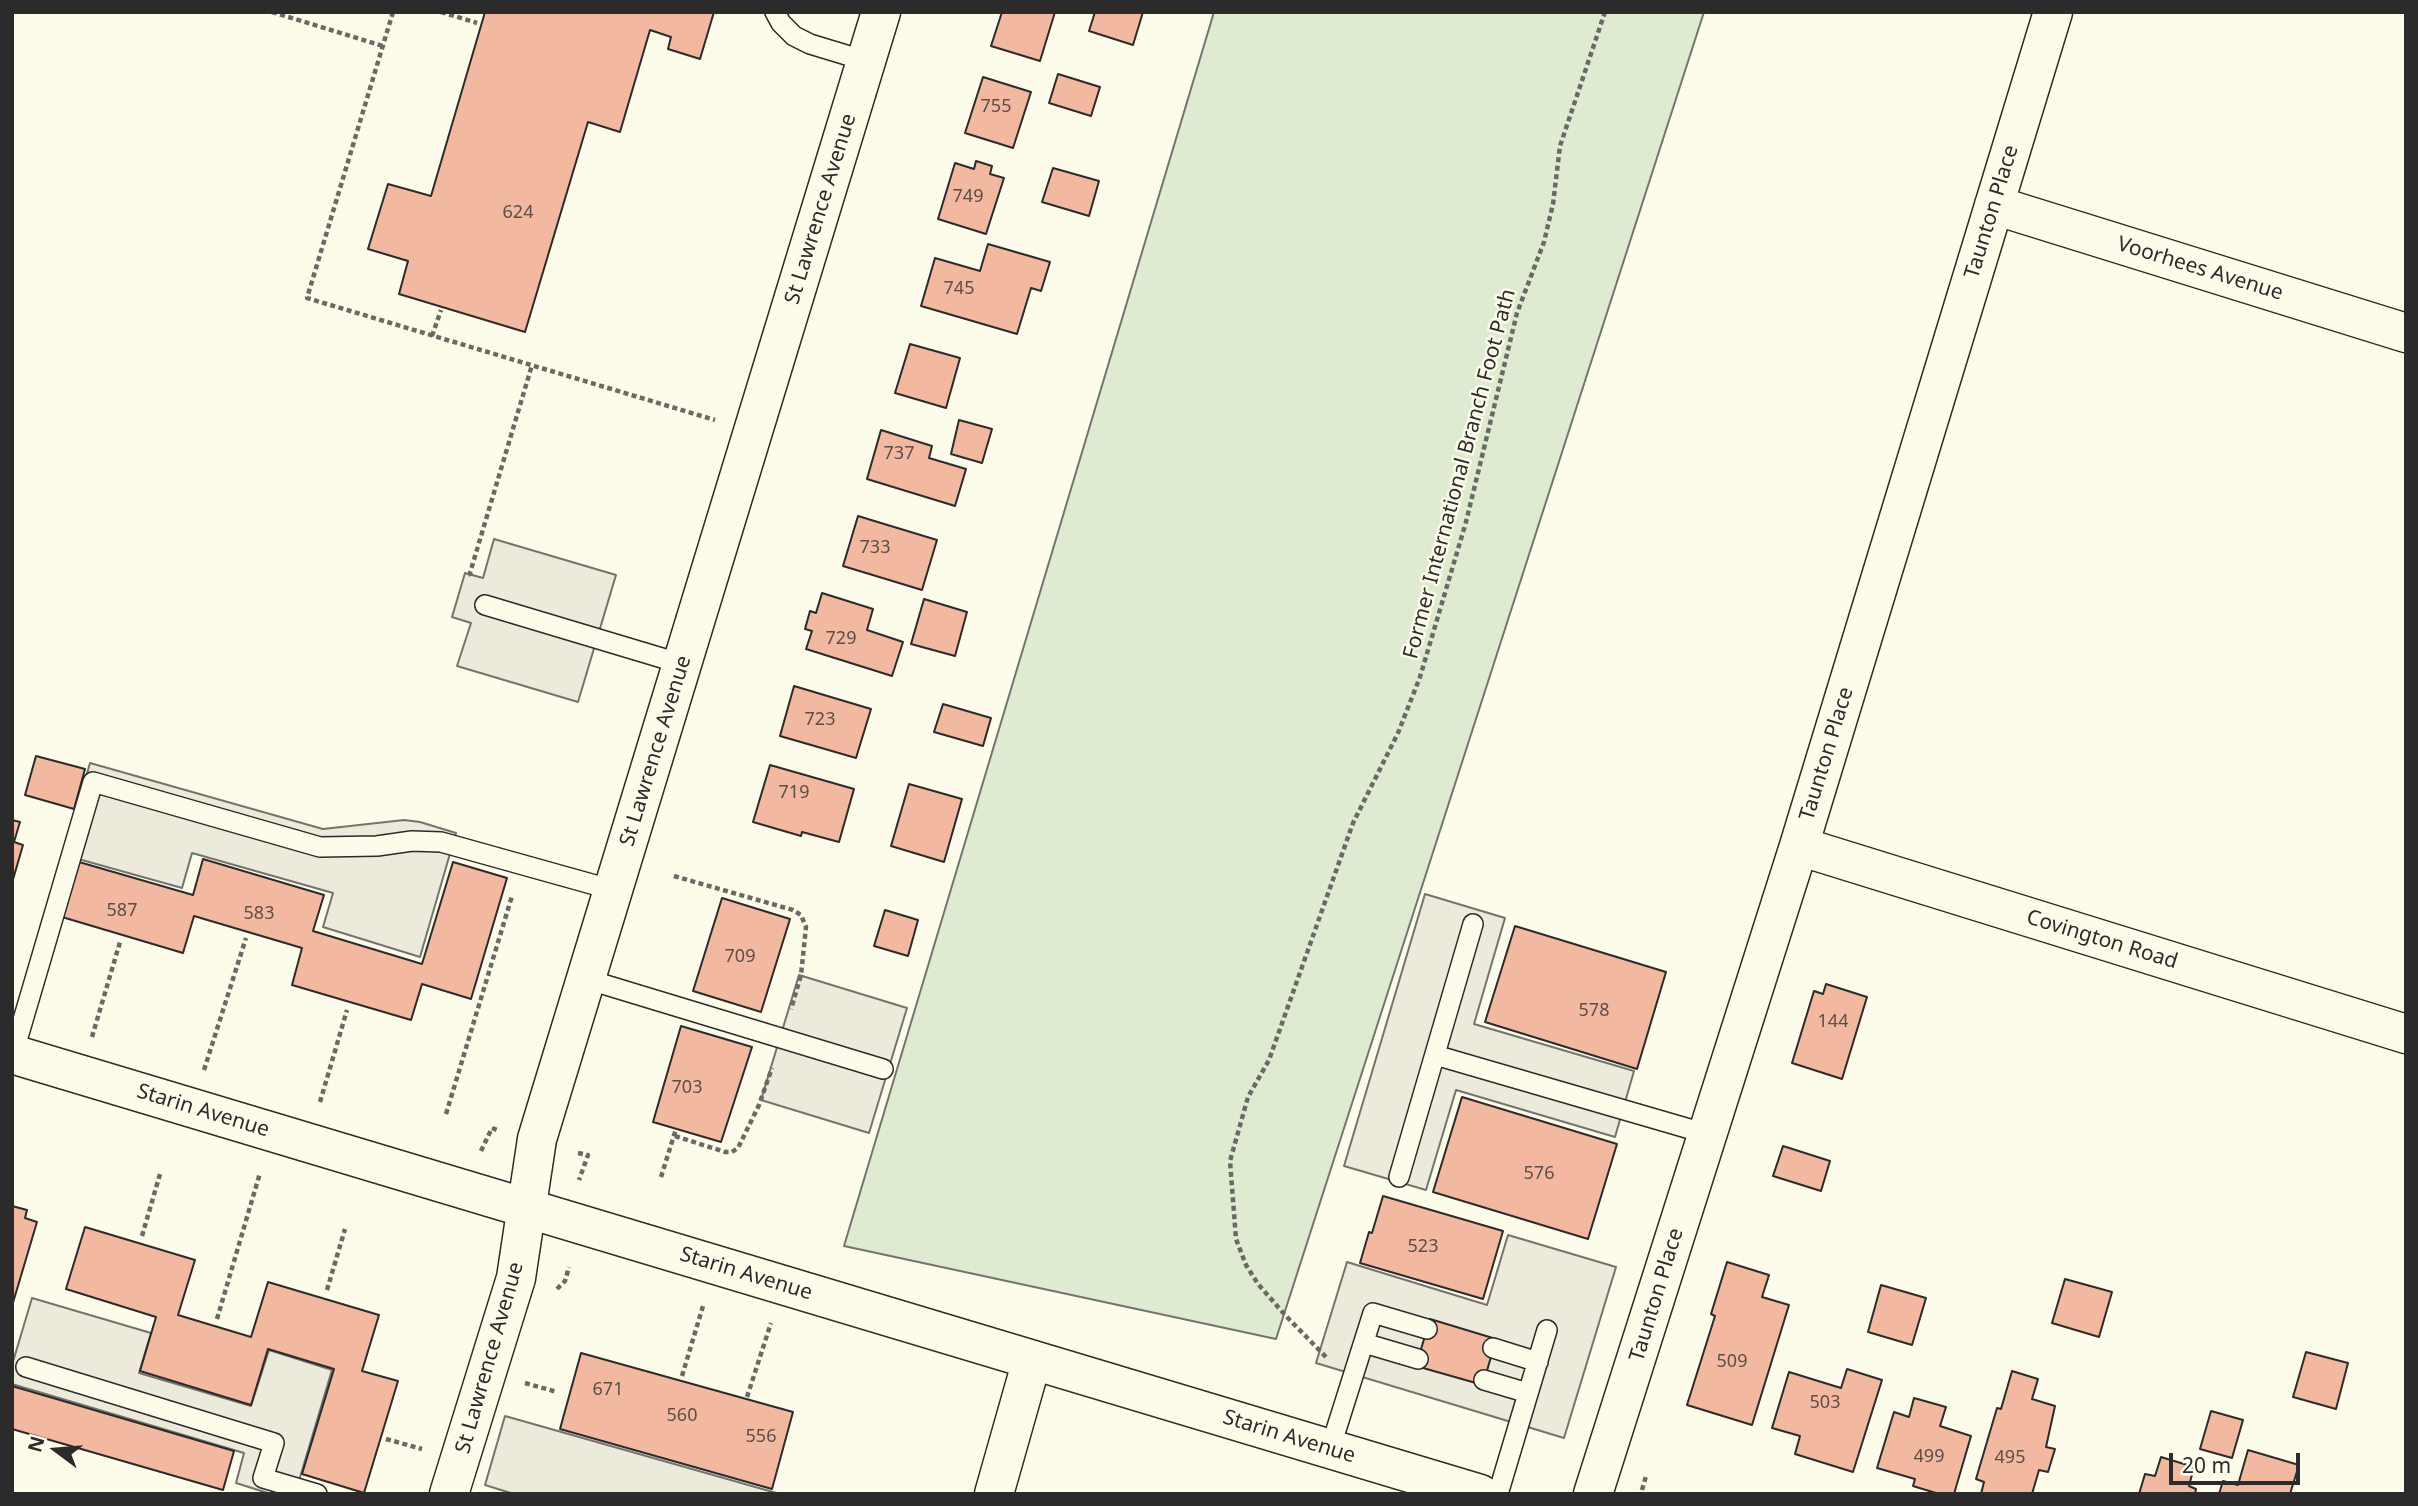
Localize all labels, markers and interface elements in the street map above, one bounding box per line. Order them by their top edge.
house number: 755 [981,96,1011,118]
street label: St Lawrence Avenue [780,111,862,307]
street label: Taunton Place [1960,142,2024,282]
house number: 749 [953,186,983,208]
house number: 624 [503,202,533,224]
street label: Voorhees Avenue [2114,232,2286,306]
house number: 745 [944,278,974,300]
street label: Former International Branch Foot Path [1398,286,1522,662]
house number: 737 [884,443,914,465]
house number: 733 [860,537,890,559]
house number: 729 [826,628,856,650]
street label: St Lawrence Avenue [615,653,697,849]
street label: Taunton Place [1795,684,1859,824]
house number: 723 [805,709,835,731]
house number: 719 [779,782,809,804]
house number: 587 [107,900,137,922]
house number: 583 [244,903,274,925]
street label: Covington Road [2023,905,2181,975]
house number: 709 [725,946,755,968]
house number: 578 [1579,1000,1609,1022]
house number: 144 [1818,1011,1848,1033]
house number: 703 [672,1077,702,1099]
street label: Starin Avenue [134,1079,272,1143]
house number: 576 [1524,1163,1554,1185]
street label: Taunton Place [1625,1225,1689,1365]
house number: 523 [1408,1236,1438,1258]
street label: Starin Avenue [677,1242,815,1306]
street label: St Lawrence Avenue [451,1259,529,1457]
house number: 509 [1717,1351,1747,1373]
house number: 671 [593,1379,623,1401]
house number: 503 [1810,1392,1840,1414]
house number: 560 [667,1405,697,1427]
street label: Starin Avenue [1220,1405,1358,1469]
north arrow [21,1415,91,1485]
house number: 556 [746,1426,776,1448]
text: N [21,1433,50,1455]
scale bar [2173,1440,2304,1484]
house number: 499 [1914,1446,1944,1468]
house number: 495 [1995,1447,2025,1469]
text: 20 m [2182,1451,2231,1479]

